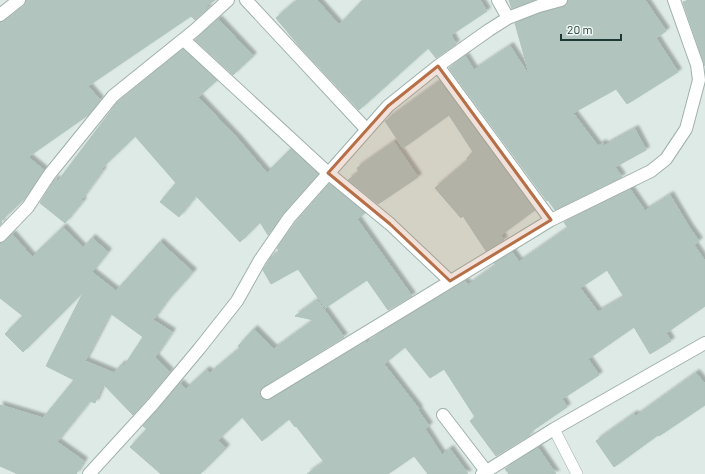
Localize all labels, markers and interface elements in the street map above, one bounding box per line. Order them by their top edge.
scale bar [561,16,621,42]
text: 20 m [567,22,593,36]

